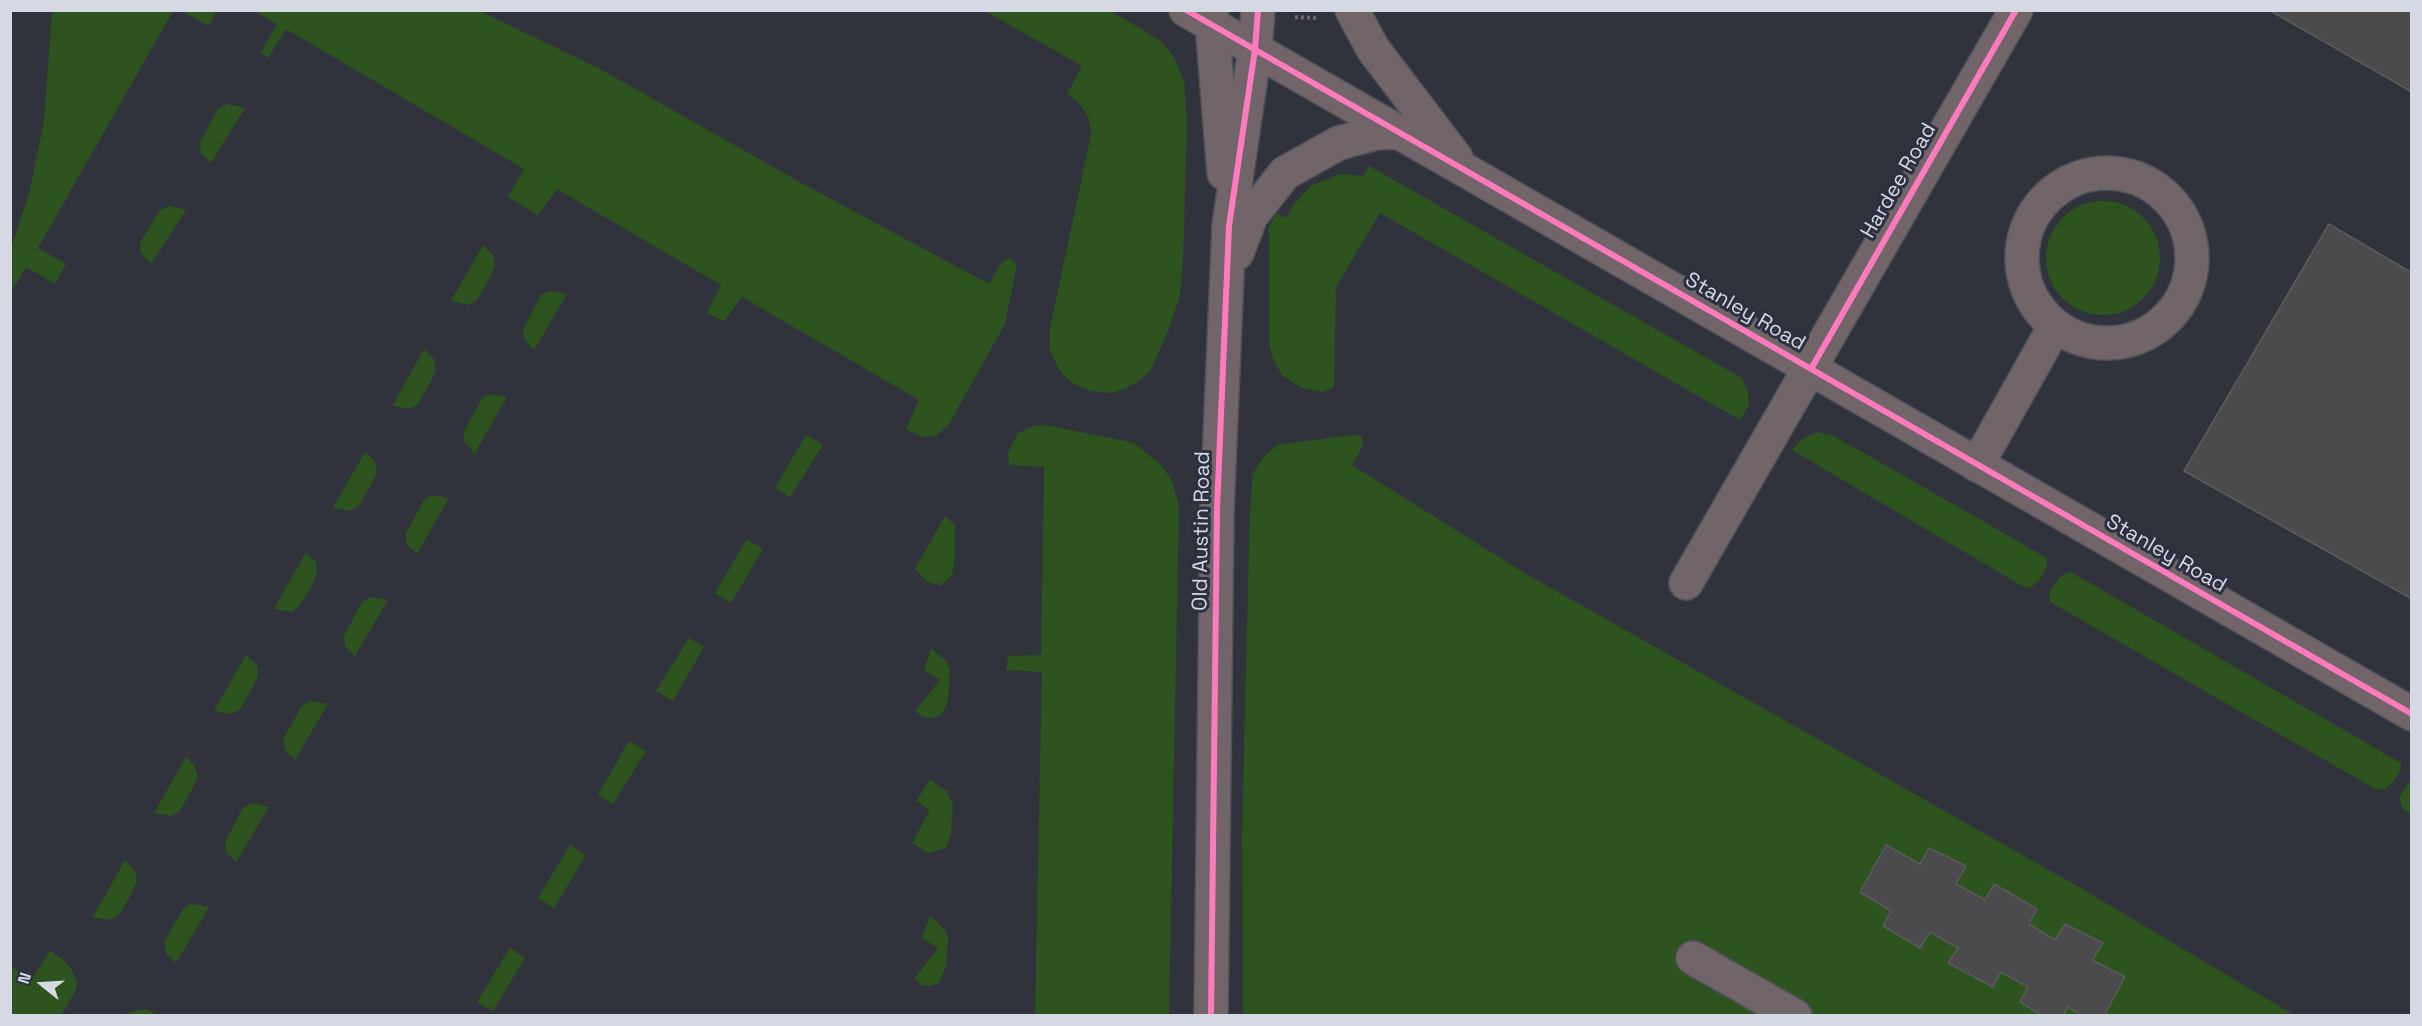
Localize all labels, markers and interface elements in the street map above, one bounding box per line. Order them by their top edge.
street label: Hardee Road [1856,119,1942,243]
street label: Stanley Road [1680,267,1810,357]
street label: Old Austin Road [1188,451,1216,611]
street label: Stanley Road [2101,509,2231,599]
north arrow [12,954,72,1014]
text: N [13,970,36,987]

